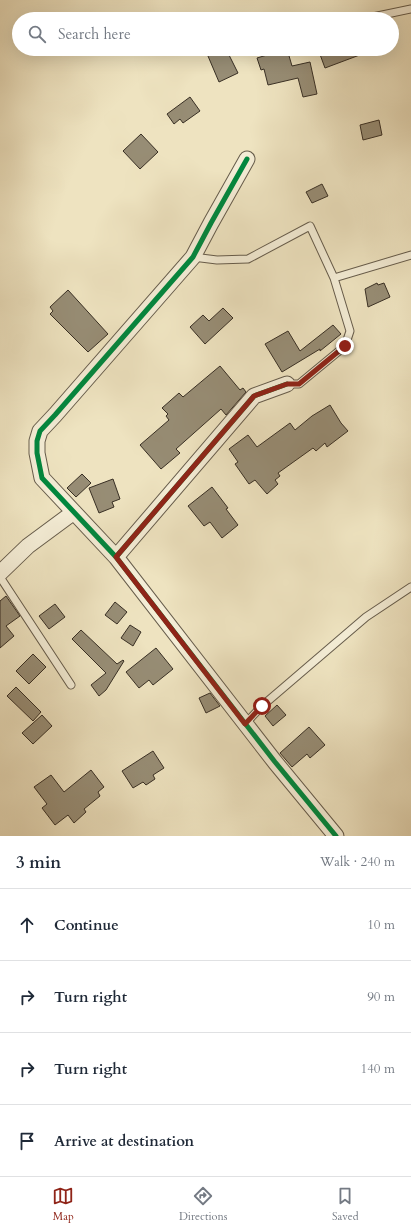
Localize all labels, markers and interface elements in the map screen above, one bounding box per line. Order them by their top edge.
search box [12,12,399,56]
icon: search [26,23,48,45]
text: Search here [58,24,131,44]
route end [336,337,354,355]
route start [253,697,271,715]
text: 3 min [16,851,61,874]
text: Walk · 240 m [320,853,395,871]
icon: ahead [16,914,38,936]
text: Continue [54,915,119,935]
text: 10 m [367,916,395,934]
icon: right [16,986,38,1008]
text: Turn right [54,987,127,1007]
text: 90 m [367,988,395,1006]
icon: right [16,1058,38,1080]
text: Turn right [54,1059,127,1079]
text: 140 m [361,1060,395,1078]
icon: arrive [16,1130,38,1152]
text: Arrive at destination [54,1131,194,1151]
tab: Map [52,1185,74,1224]
tab: Directions [179,1185,227,1224]
tab: Saved [332,1185,359,1224]

